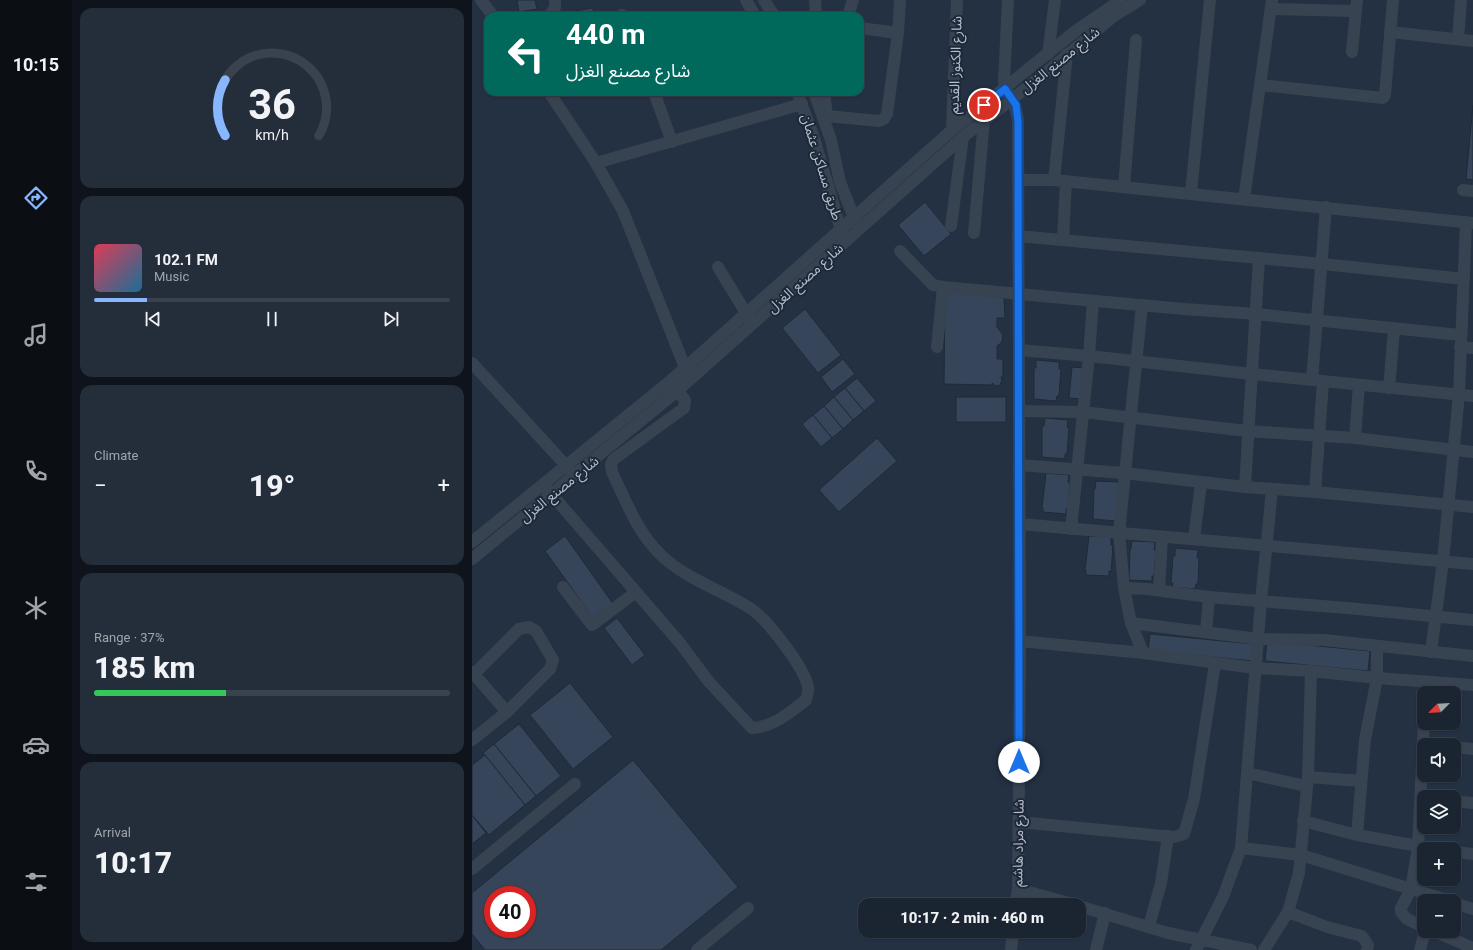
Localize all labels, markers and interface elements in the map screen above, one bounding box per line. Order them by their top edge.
street label: شارع الكنوز القديم [945,16,968,114]
text: 440 m [566,18,645,51]
street label: شارع مصنع الغزل [1017,23,1104,99]
icon: left [500,28,552,80]
text: 10:15 [13,54,59,75]
text: شارع مصنع الغزل [566,60,690,81]
text: 36 [248,80,296,129]
pin [967,88,1001,122]
icon: arrive [973,94,995,116]
street label: طريق مساكن عثمان [796,112,846,223]
text: km/h [255,127,289,143]
icon: directions [22,184,50,212]
street label: شارع مصنع الغزل [764,240,848,319]
text: 102.1 FM [154,251,218,269]
text: Music [154,269,189,284]
icon: previous [142,308,164,330]
icon: pause [261,308,283,330]
icon: next [380,308,402,330]
icon: music [22,321,50,349]
text: Climate [94,448,138,463]
street label: شارع مصنع الغزل [516,452,603,528]
icon: phone [22,457,50,485]
text: 19° [249,468,295,503]
text: − [94,473,107,498]
text: + [438,473,450,498]
icon: climate [22,594,50,622]
text: Range · 37% [94,630,164,645]
text: 185 km [94,650,196,685]
north arrow [1417,686,1461,730]
map controls [1417,686,1461,938]
icon: car [22,731,50,759]
button: sound [1417,738,1461,782]
position arrow [998,741,1040,783]
button: layers [1417,790,1461,834]
street label: شارع مراد هاشم [1009,799,1030,887]
text: Arrival [94,825,131,840]
button: + [1417,842,1461,886]
text: 10:17 [94,845,172,880]
icon: filters [22,868,50,896]
speed limit sign: 40 [484,886,536,938]
button: − [1417,894,1461,938]
text: 10:17 · 2 min · 460 m [900,909,1044,927]

